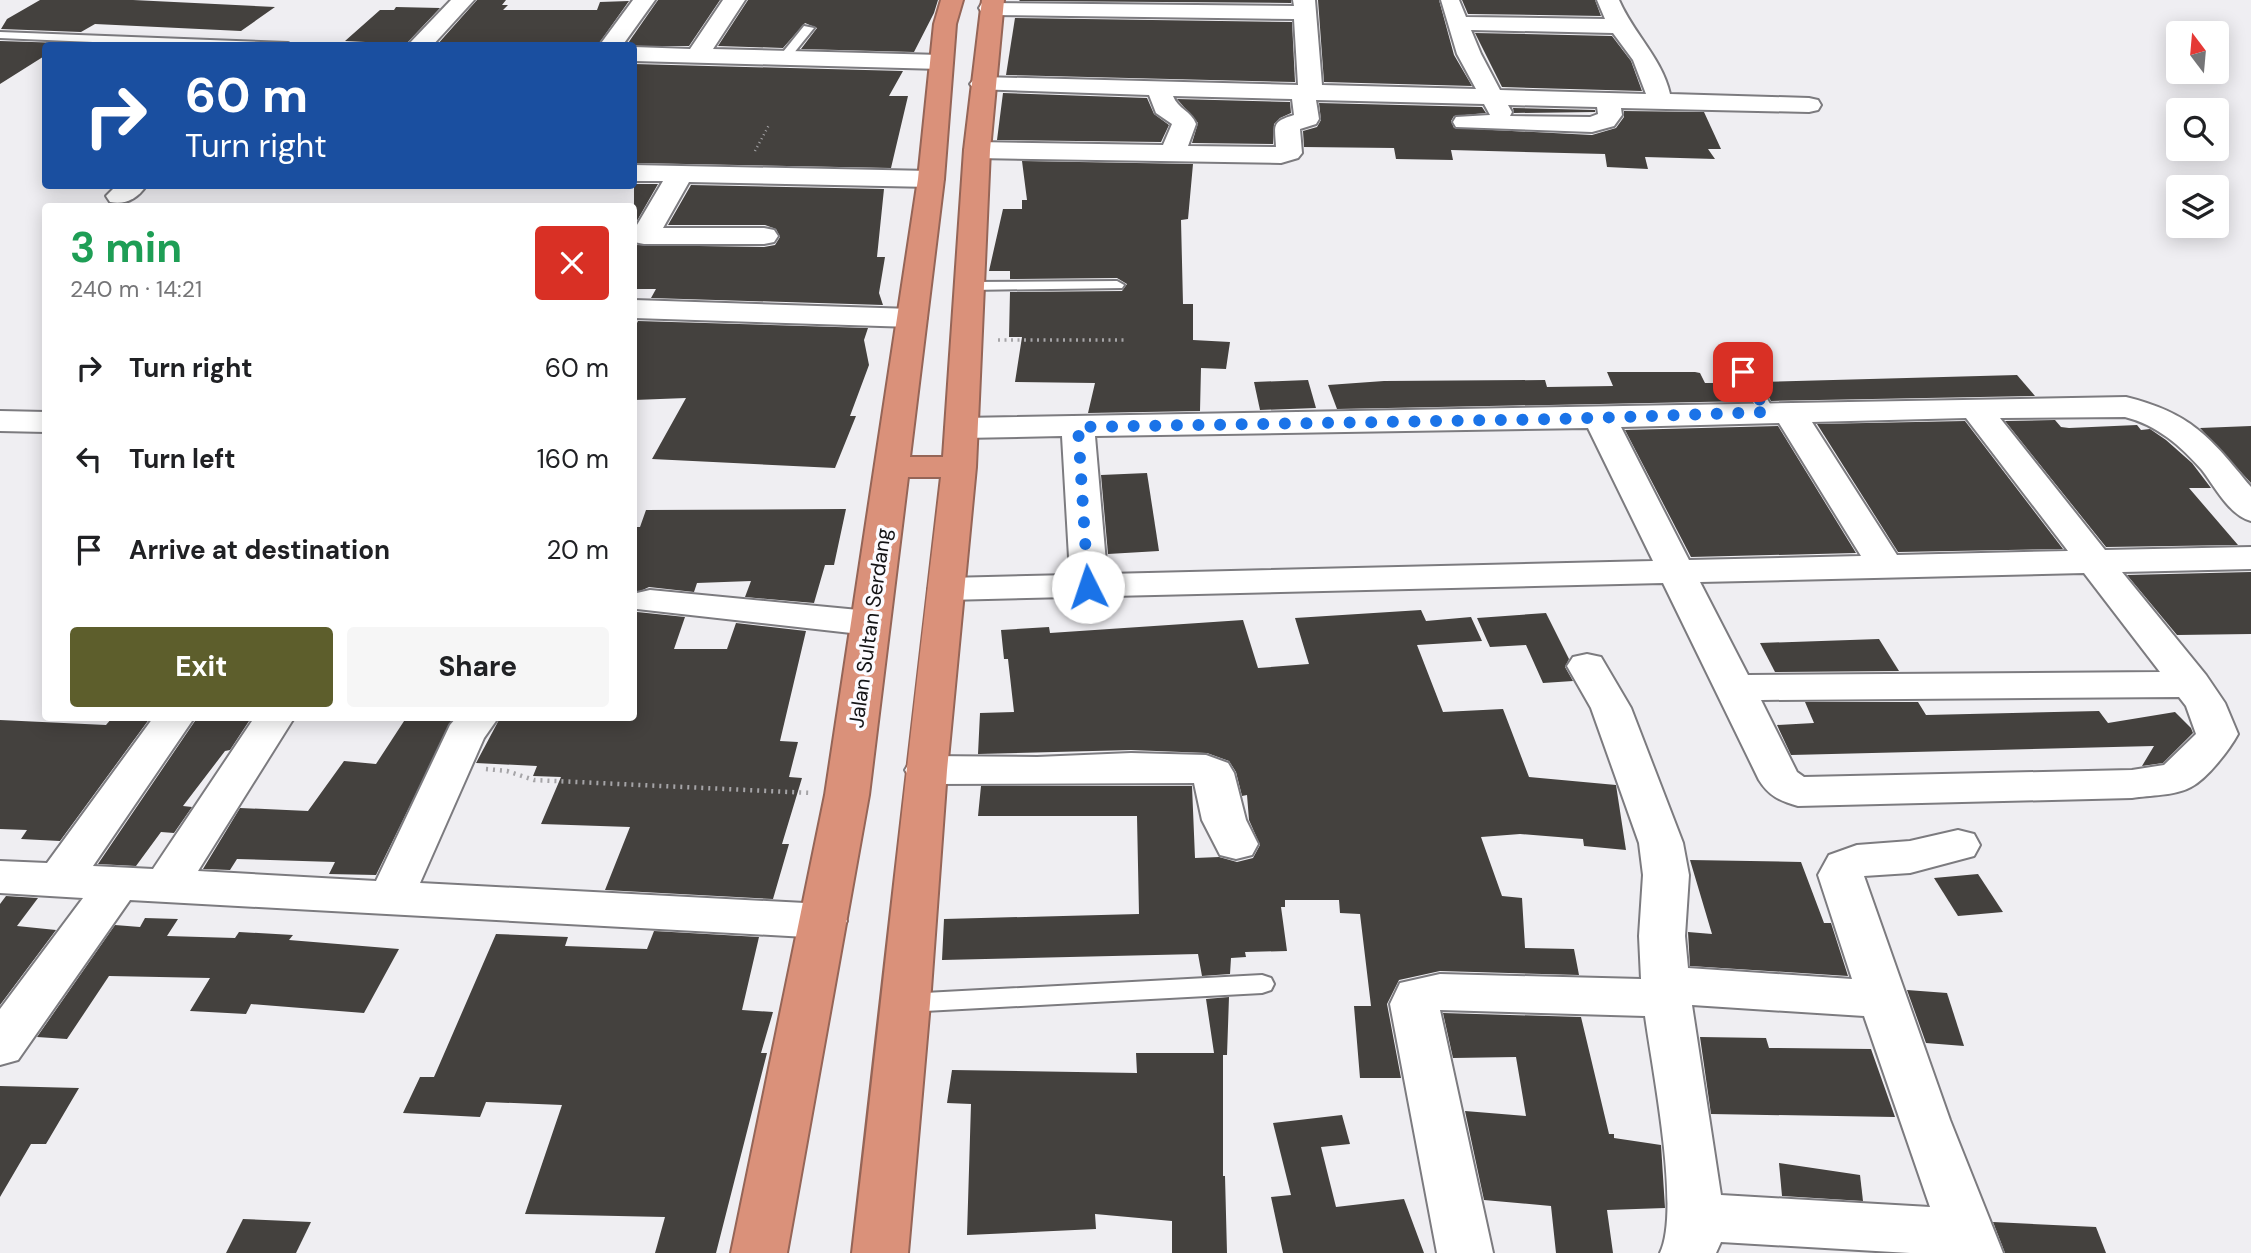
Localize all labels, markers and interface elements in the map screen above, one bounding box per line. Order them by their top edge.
north arrow [2166,21,2230,84]
map controls [2166,21,2229,238]
text: 60 m [185,63,308,127]
icon: right [70,70,161,161]
button: search [2166,98,2229,161]
text: Turn right [185,125,327,167]
button: layers [2166,175,2229,238]
text: 3 min [70,220,182,275]
button: close [535,226,609,300]
text: 240 m · 14:21 [70,274,202,304]
pin [1713,342,1773,402]
icon: right [70,349,108,387]
text: Turn right [129,351,253,385]
text: 60 m [545,351,609,385]
icon: arrive [1724,353,1762,391]
icon: left [70,440,108,478]
text: Turn left [129,442,236,476]
text: 160 m [537,442,609,476]
street label: Jalan Sultan Serdang [842,526,898,730]
icon: arrive [70,531,108,569]
text: Arrive at destination [129,533,390,567]
text: 20 m [546,533,609,567]
position arrow [1051,550,1125,624]
button: Exit [70,627,333,707]
button: Share [347,627,609,707]

